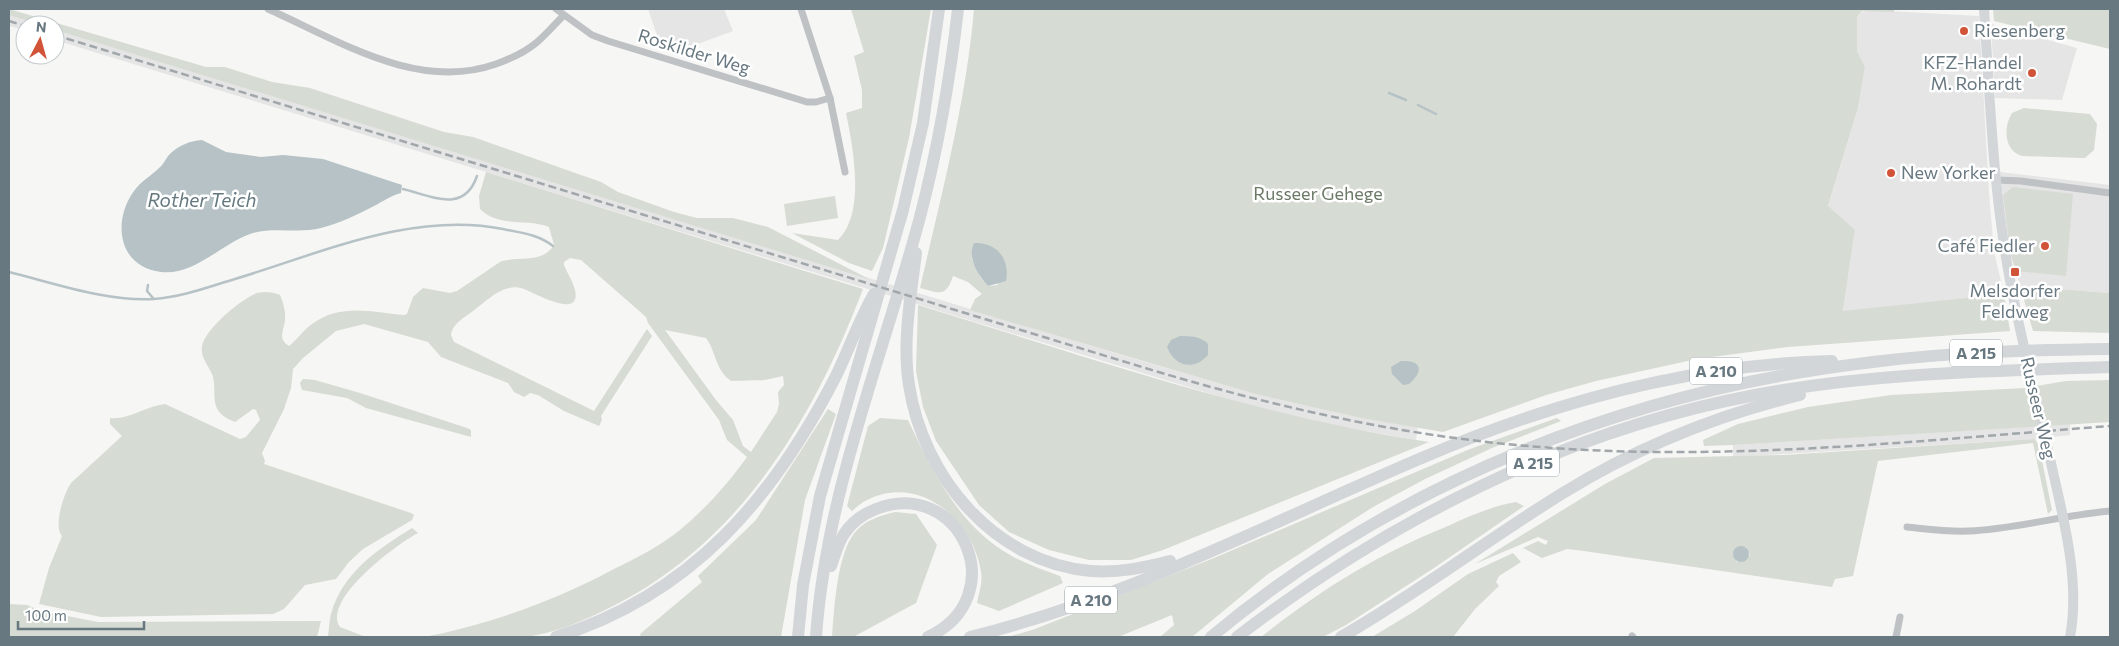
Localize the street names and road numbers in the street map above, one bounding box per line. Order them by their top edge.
street label: Roskilder Weg [636,24,753,79]
road number: A 215 [1950,339,2002,366]
street label: Russeer Weg [2017,354,2061,461]
road number: A 210 [1690,358,1742,384]
road number: A 215 [1507,449,1559,476]
road number: A 210 [1065,586,1117,614]

